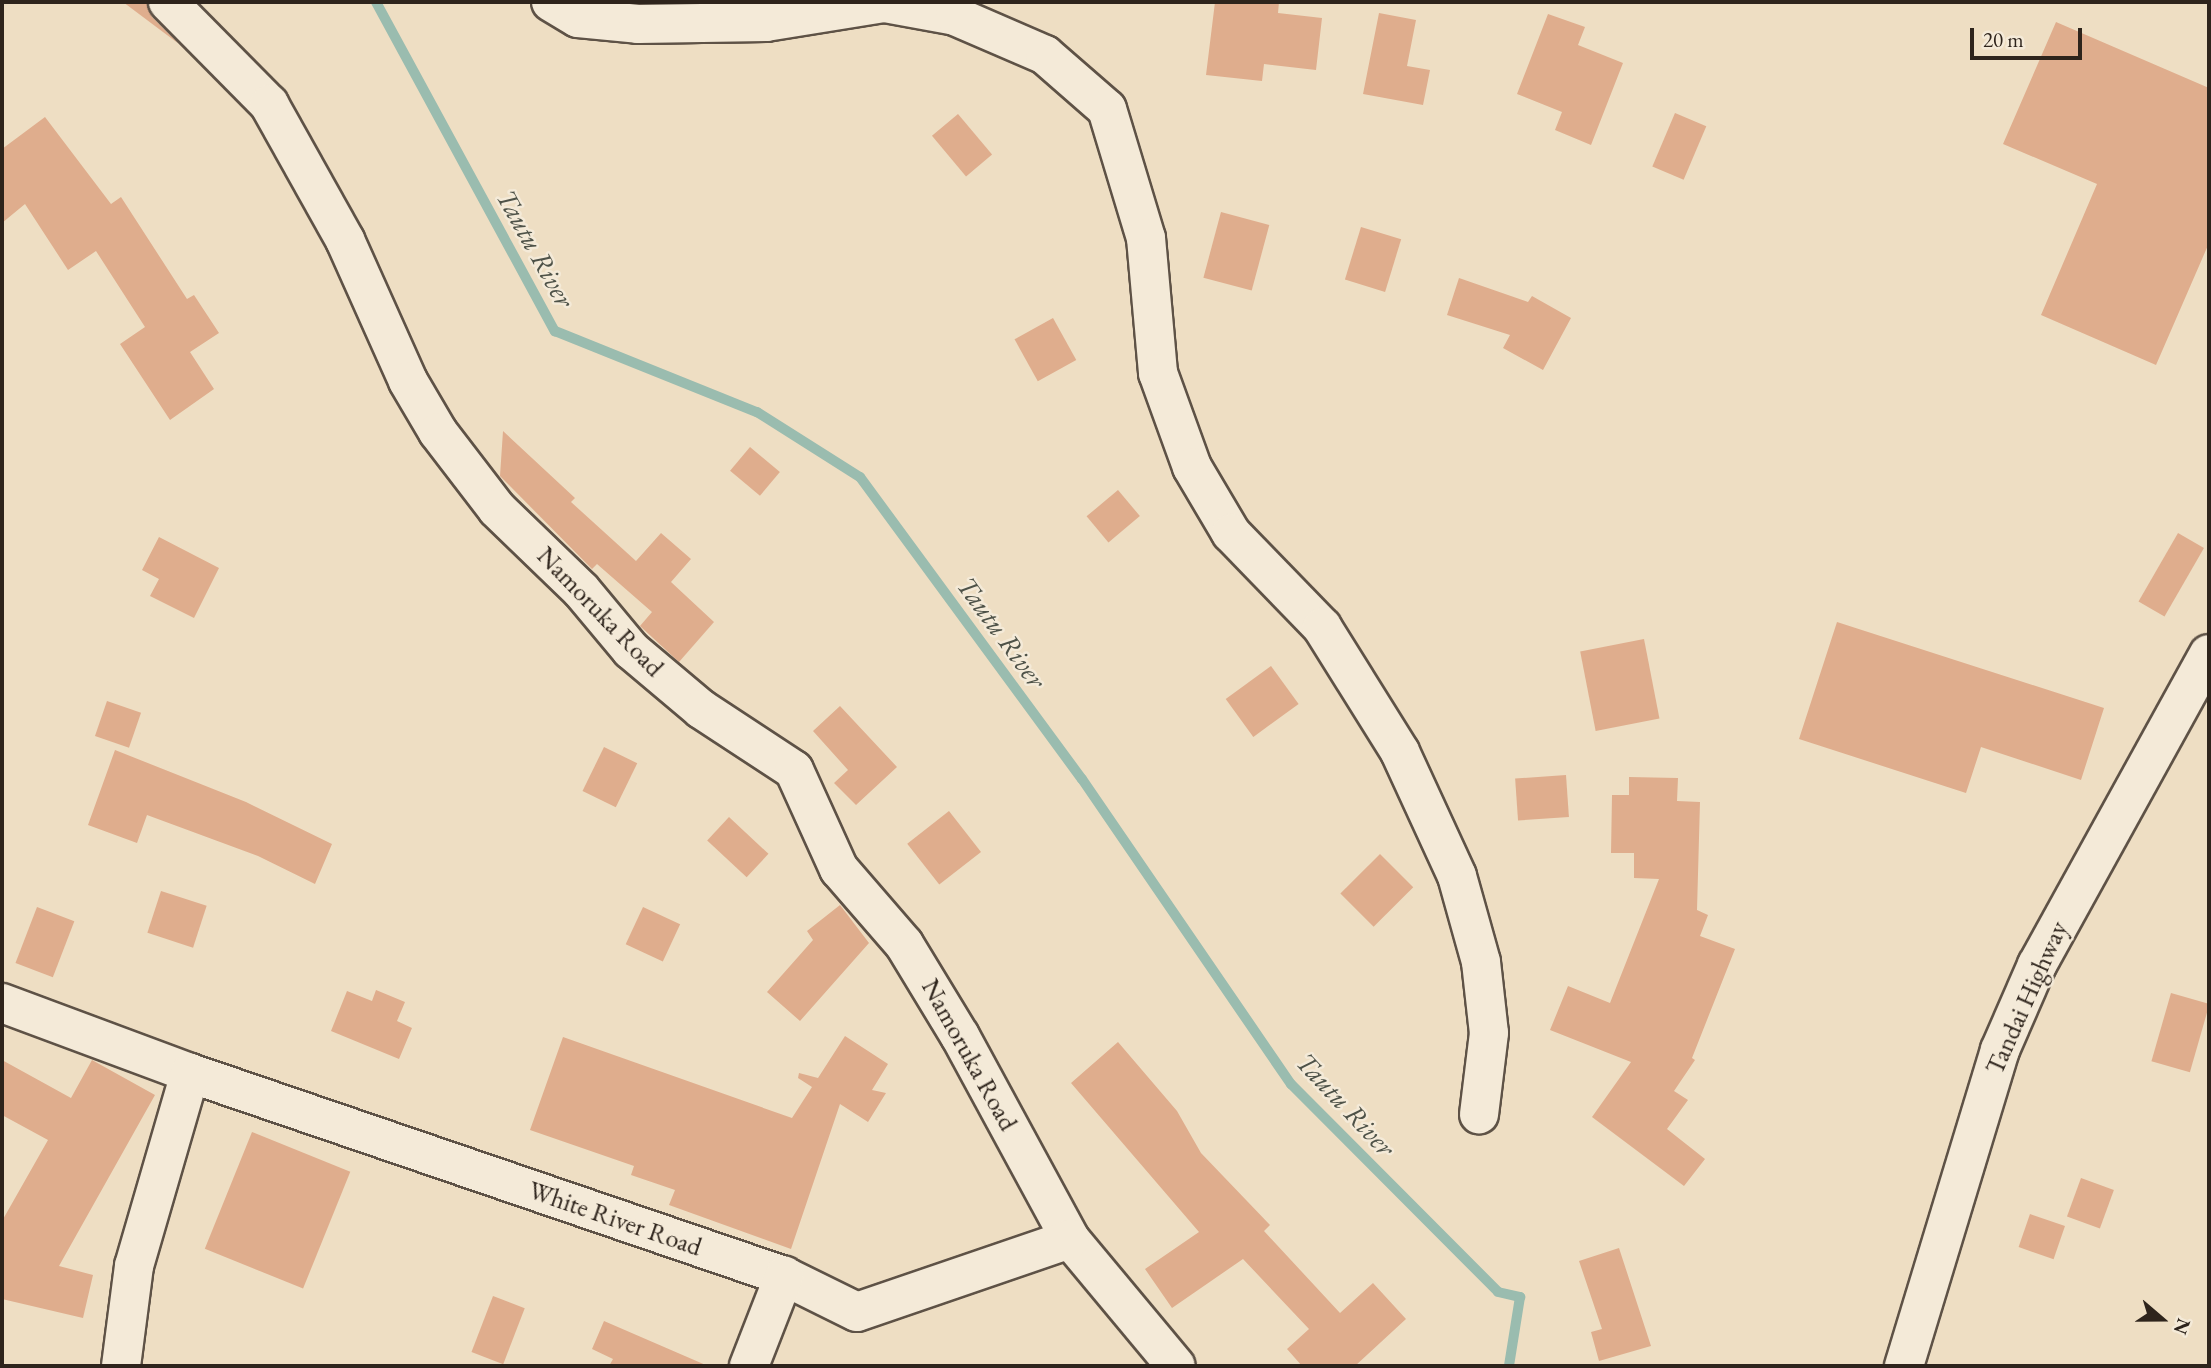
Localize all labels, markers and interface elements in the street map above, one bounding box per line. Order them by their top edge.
scale bar [1973,14,2085,58]
text: 20 m [1983,26,2024,53]
water label: Tautu River [490,183,582,313]
street label: Namoruka Road [530,541,670,683]
water label: Tautu River [950,570,1054,694]
street label: Tandai Highway [1979,917,2075,1079]
street label: Namoruka Road [914,974,1024,1136]
water label: Tautu River [1289,1045,1403,1163]
street label: White River Road [524,1175,706,1263]
north arrow [2127,1284,2197,1354]
text: N [2168,1315,2197,1338]

